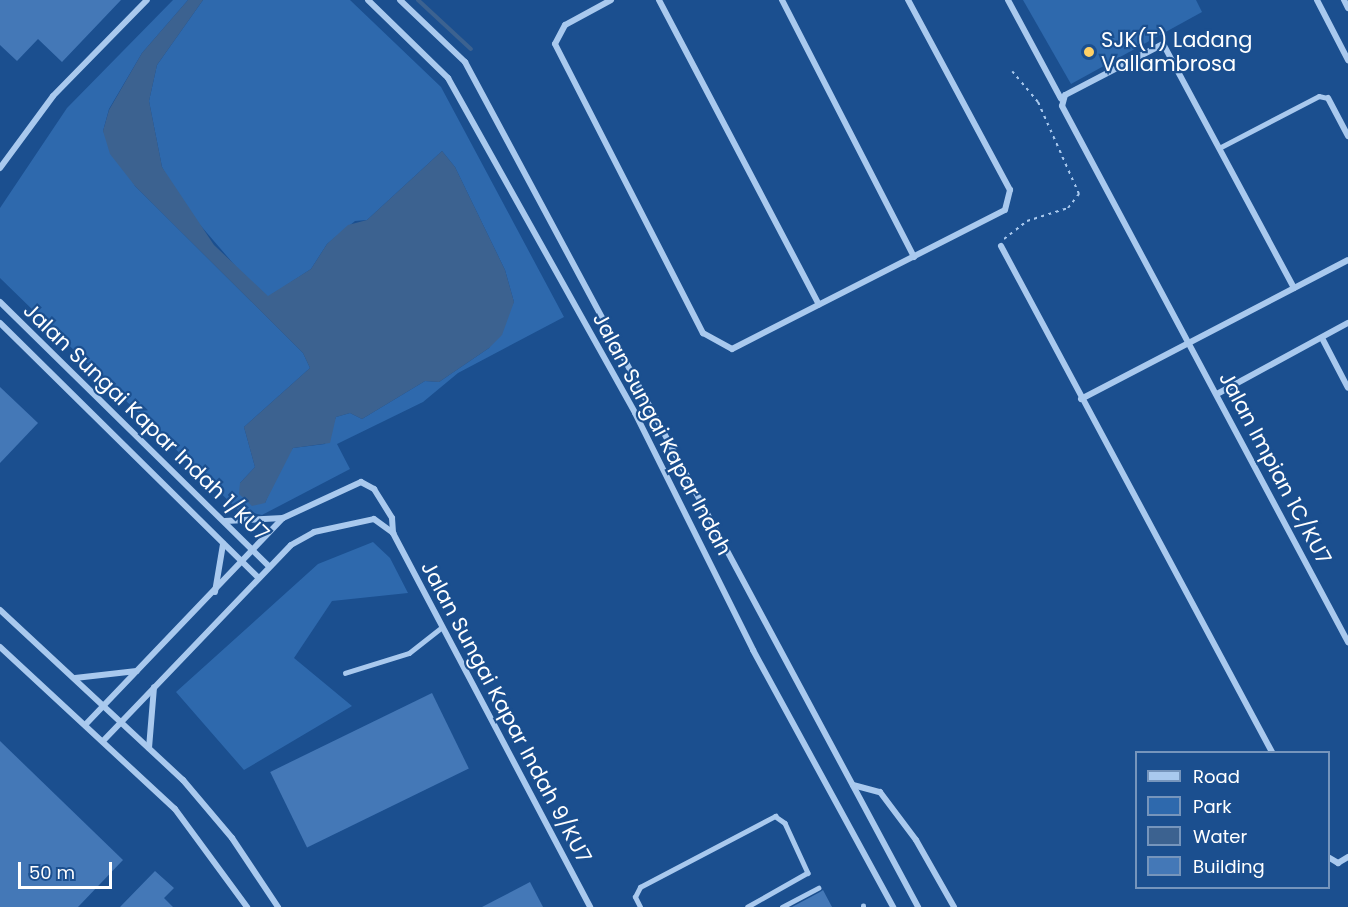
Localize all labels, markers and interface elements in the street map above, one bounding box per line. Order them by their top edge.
place label: SJK(T) Ladang Vallambrosa [1101,27,1252,77]
marker: SJK(T) Ladang Vallambrosa [1082,45,1096,59]
street label: Jalan Sungai Kapar Indah 1/KU7 [18,298,274,546]
street label: Jalan Sungai Kapar Indah [587,308,737,560]
street label: Jalan Impian 1C/KU7 [1214,367,1336,569]
street label: Jalan Sungai Kapar Indah 9/KU7 [415,557,597,867]
legend [1135,751,1330,889]
text: Road [1193,764,1240,789]
text: Park [1193,794,1232,819]
text: Water [1193,824,1247,849]
scale bar [21,850,116,888]
text: Building [1193,854,1265,879]
text: 50 m [29,860,75,885]

